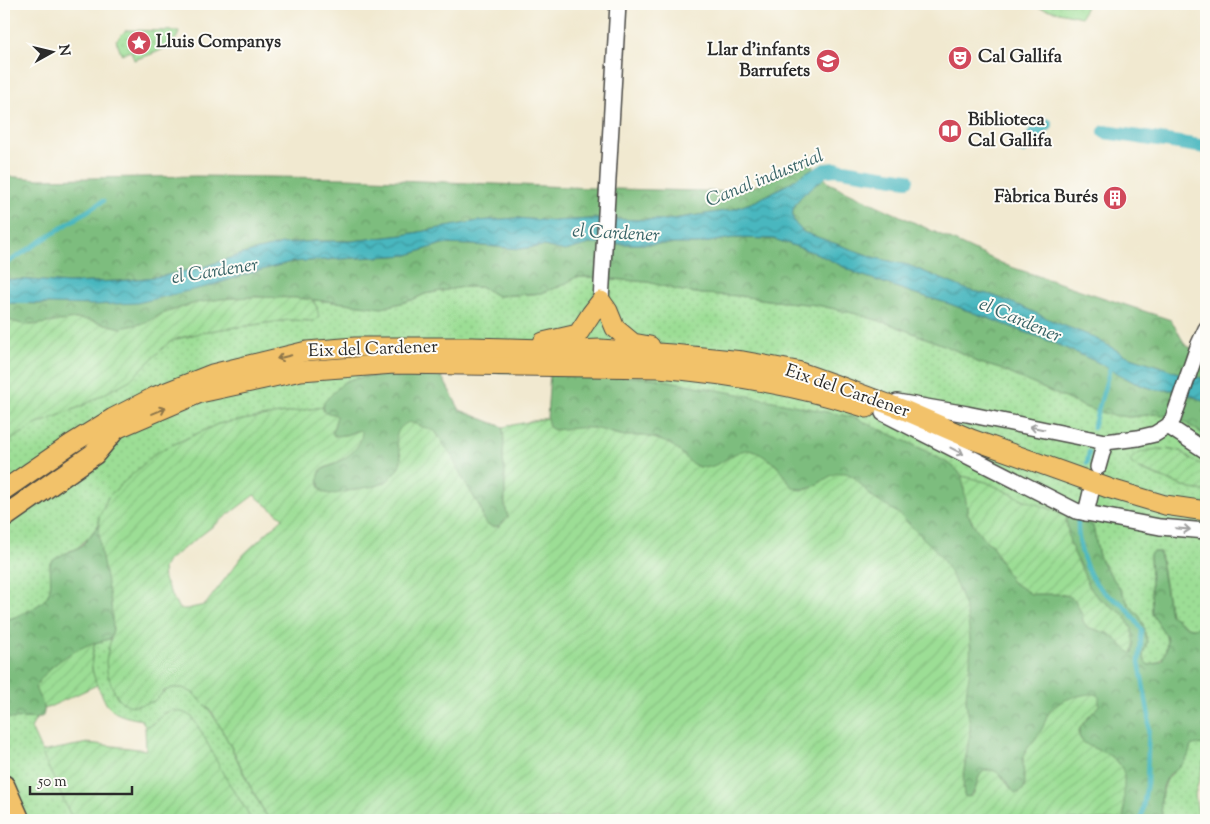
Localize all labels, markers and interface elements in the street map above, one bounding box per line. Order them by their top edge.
north arrow [28,28,78,78]
place icon: Lluis Companys [126,30,152,56]
place label: Lluis Companys [156,30,281,56]
place label: Llar d'infants Barrufets [707,38,810,85]
text: N [52,44,74,57]
theatre icon: Cal Gallifa [947,45,973,71]
place label: Cal Gallifa [978,45,1063,71]
school or university icon: Llar d'infants Barrufets [815,48,841,74]
place label: Biblioteca Cal Gallifa [968,108,1053,155]
library icon: Biblioteca Cal Gallifa [937,118,963,144]
water label: Canal industrial [702,143,828,215]
place label: Fàbrica Burés [994,185,1098,211]
building icon: Fàbrica Burés [1102,185,1128,211]
water label: el Cardener [572,218,661,250]
water label: el Cardener [170,252,261,292]
water label: el Cardener [974,291,1066,351]
street label: Eix del Cardener [308,335,439,365]
one-way arrow [276,353,292,362]
street label: Eix del Cardener [781,359,913,426]
one-way arrow [151,405,166,415]
one-way arrow [1029,423,1045,433]
one-way arrow [949,447,964,456]
one-way arrow [1175,524,1191,534]
scale bar [30,764,132,796]
text: 50 m [37,772,67,793]

